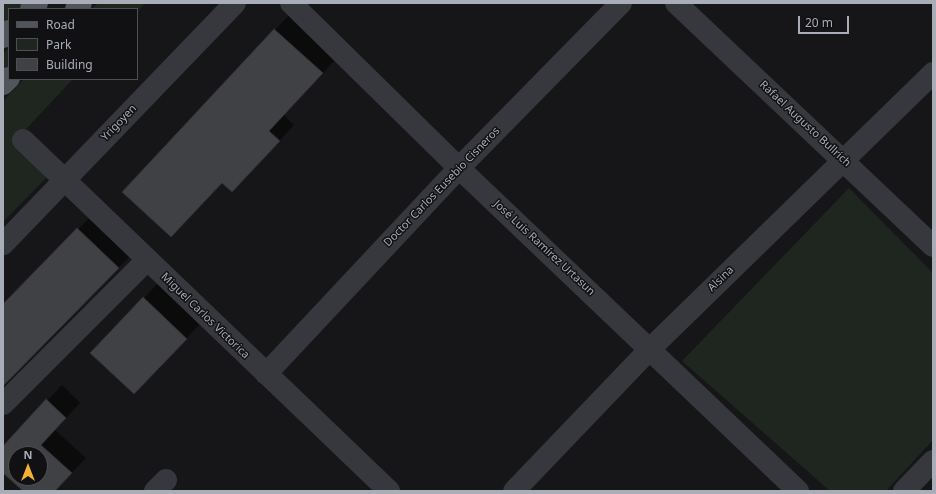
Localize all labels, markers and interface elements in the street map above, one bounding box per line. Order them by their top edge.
legend [8,8,138,80]
scale bar [800,8,851,34]
text: 20 m [805,14,833,31]
text: Road [46,16,75,33]
text: Park [46,36,71,53]
text: Building [46,56,93,73]
street label: Rafael Augusto Bullrich [757,78,853,170]
street label: Yrigoyen [99,102,139,144]
street label: Doctor Carlos Eusebio Cisneros [381,124,503,250]
street label: José Luis Ramírez Urtasun [491,198,597,298]
street label: Alsina [705,264,737,294]
street label: Miguel Carlos Victorica [158,270,252,362]
north arrow [8,446,48,486]
text: N [24,447,32,462]

